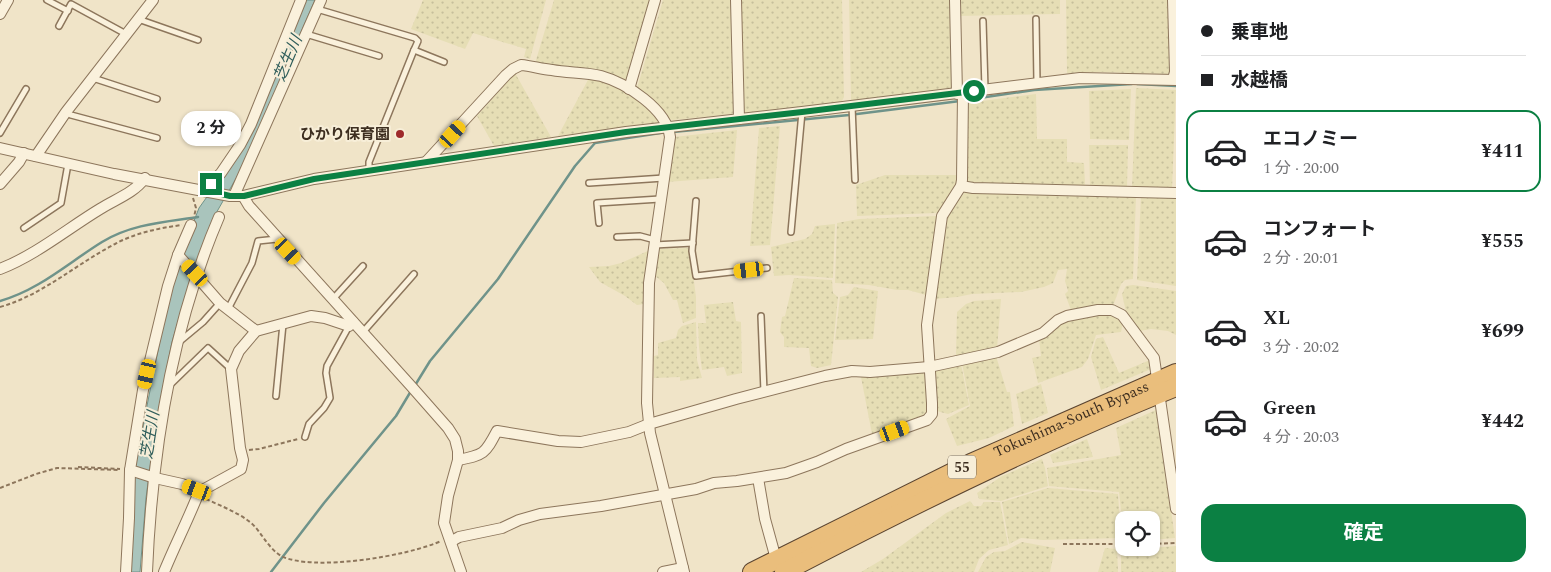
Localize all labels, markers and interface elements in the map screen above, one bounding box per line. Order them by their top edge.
text: 乗車地 [1231,18,1288,47]
water label: 芝生川 [267,30,309,85]
text: 水越橋 [1231,66,1288,95]
route start [963,80,985,102]
callout: 2 分 [181,111,241,146]
text: 2 分 [197,116,225,140]
car [437,118,468,150]
place label: ひかり保育園 [300,123,390,146]
text: エコノミー [1263,125,1358,154]
marker: ひかり保育園 [394,128,406,140]
icon: car [1203,129,1248,174]
text: ¥411 [1481,137,1524,166]
text: 1 分 · 20:00 [1263,156,1339,180]
route end [200,173,222,195]
text: コンフォート [1263,215,1376,244]
icon: car [1203,219,1248,264]
text: ¥555 [1481,227,1524,256]
car [272,235,303,267]
text: 2 分 · 20:01 [1263,246,1339,270]
car [179,257,210,289]
car [733,261,764,279]
text: XL [1263,304,1290,333]
icon: car [1203,309,1248,354]
text: ¥699 [1481,317,1524,346]
text: 3 分 · 20:02 [1263,335,1339,359]
car [136,358,157,390]
street label: Tokushima-South Bypass [990,375,1153,464]
text: Green [1263,394,1316,423]
icon: car [1203,399,1248,444]
text: ¥442 [1481,407,1524,436]
water label: 芝生川 [134,408,166,461]
car [878,419,911,443]
text: 4 分 · 20:03 [1263,425,1339,449]
road number: 55 [948,456,976,478]
car [180,478,213,502]
button: 確定 [1201,504,1526,562]
map controls [1115,511,1160,556]
button: locate [1115,511,1160,556]

